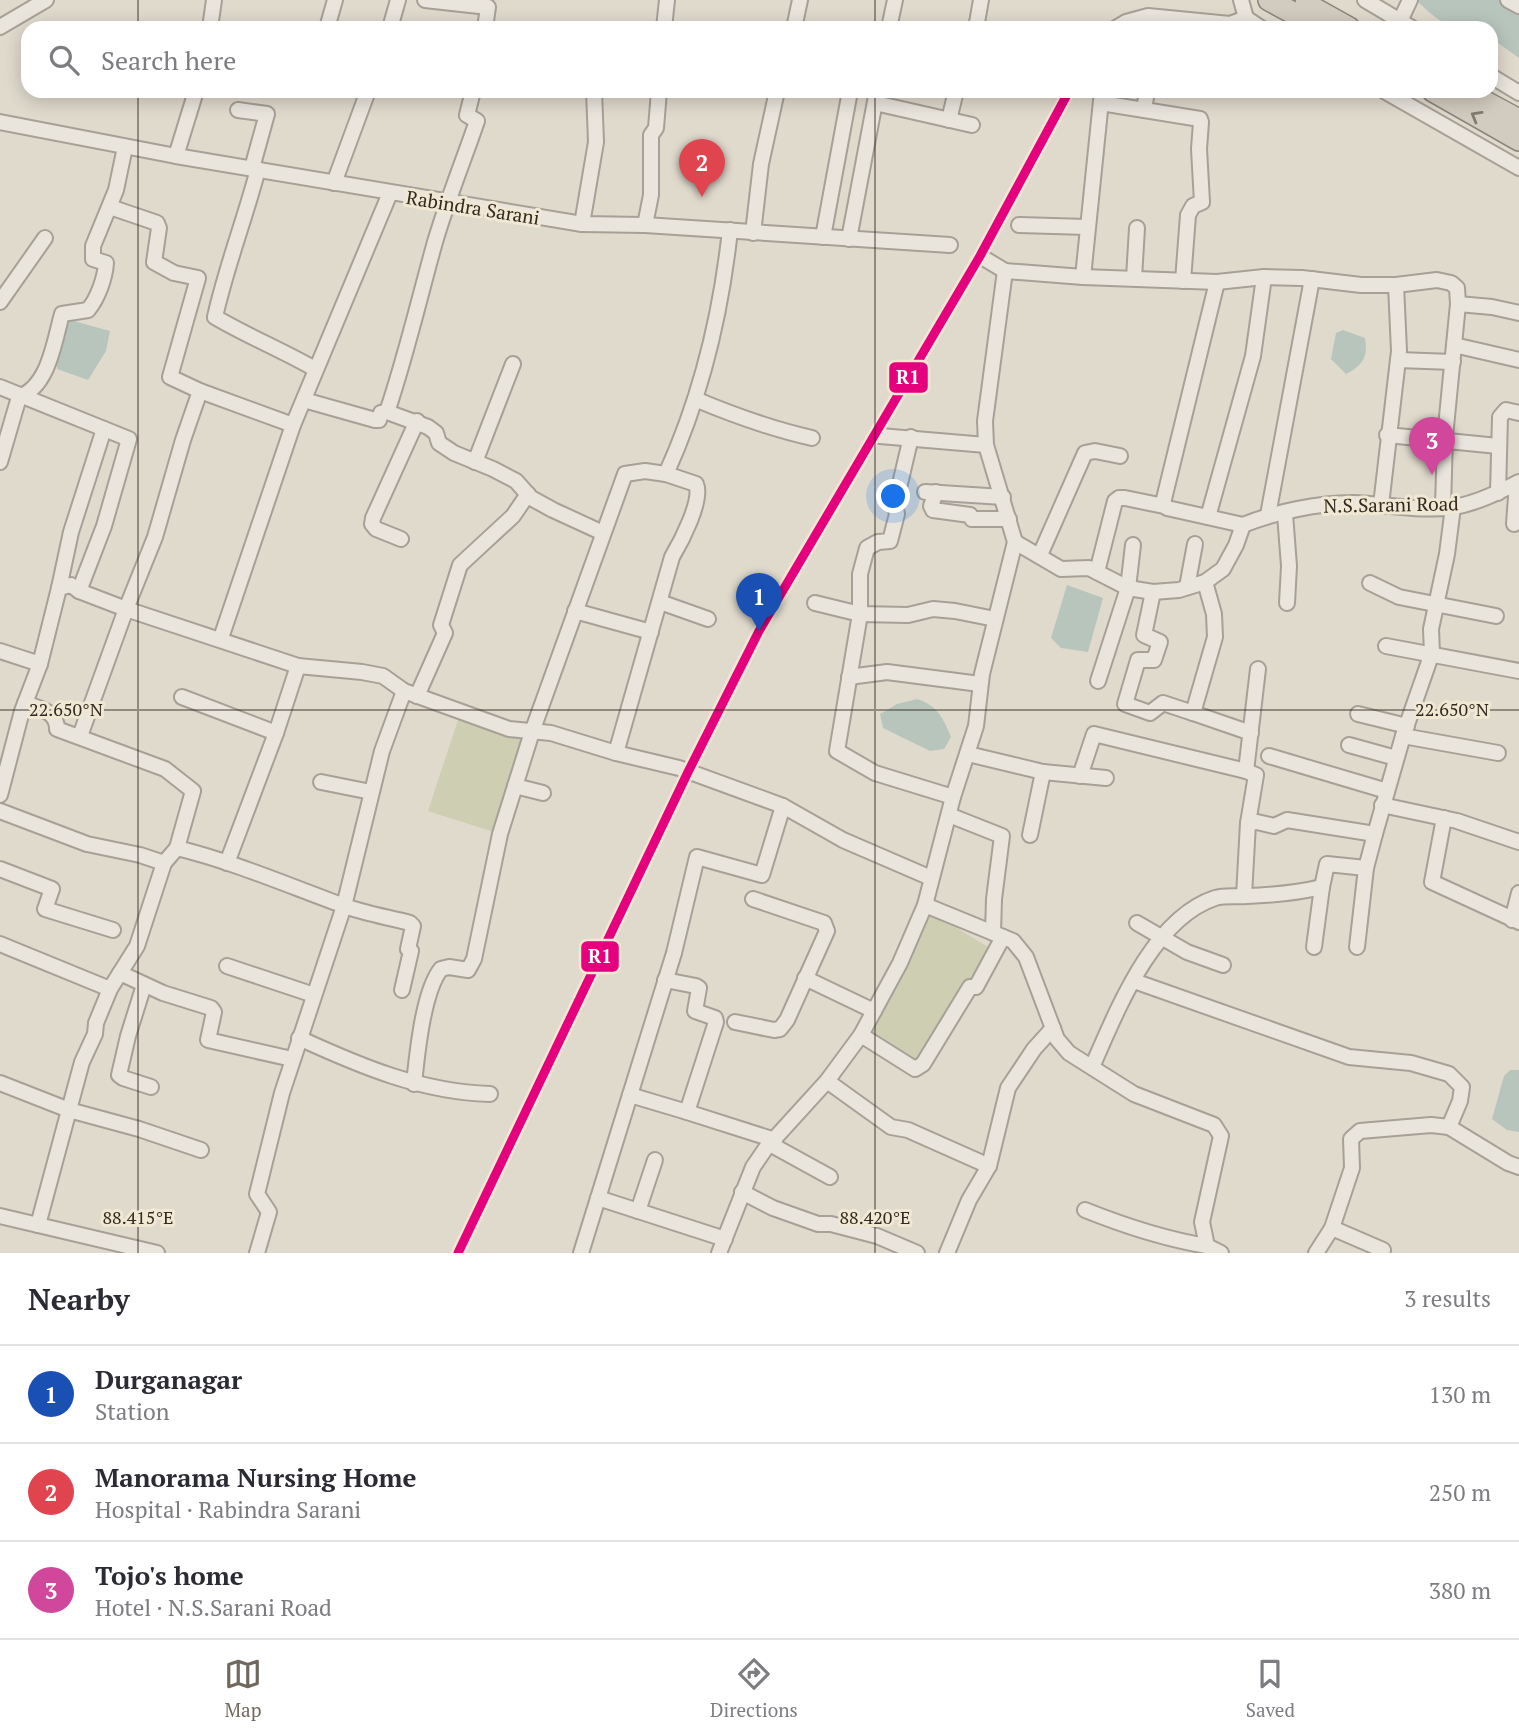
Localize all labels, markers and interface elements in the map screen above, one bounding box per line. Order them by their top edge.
search box [21,21,1498,98]
icon: search [45,41,83,79]
text: Search here [101,43,236,77]
one-way arrow [1471,111,1484,124]
pin: 2 [679,139,725,197]
street label: Rabindra Sarani [404,184,542,230]
line badge: R1 [888,361,929,394]
text: R1 [896,364,920,389]
pin: 3 [1409,417,1455,475]
your location [876,479,910,513]
street label: N.S.Sarani Road [1323,490,1459,518]
pin: 1 [736,573,782,631]
text: 22.650°N [29,697,103,721]
text: 22.650°N [1415,697,1489,721]
line badge: R1 [580,940,620,973]
text: R1 [588,943,612,968]
text: 88.415°E [102,1205,174,1229]
text: 88.420°E [839,1205,911,1229]
text: Nearby [28,1279,130,1319]
text: 3 results [1404,1283,1491,1314]
text: Durganagar [95,1362,242,1396]
text: 1 [45,1379,58,1410]
text: 130 m [1429,1379,1491,1410]
text: Station [95,1396,169,1427]
text: Manorama Nursing Home [95,1460,416,1494]
text: 2 [45,1477,58,1508]
text: 250 m [1429,1477,1491,1508]
text: Hospital · Rabindra Sarani [95,1494,361,1525]
text: Tojo's home [95,1558,244,1592]
text: 3 [45,1575,58,1606]
text: 380 m [1429,1575,1491,1606]
text: Hotel · N.S.Sarani Road [95,1592,332,1623]
tab: Map [224,1655,262,1722]
tab: Directions [710,1655,798,1722]
tab: Saved [1246,1655,1295,1722]

